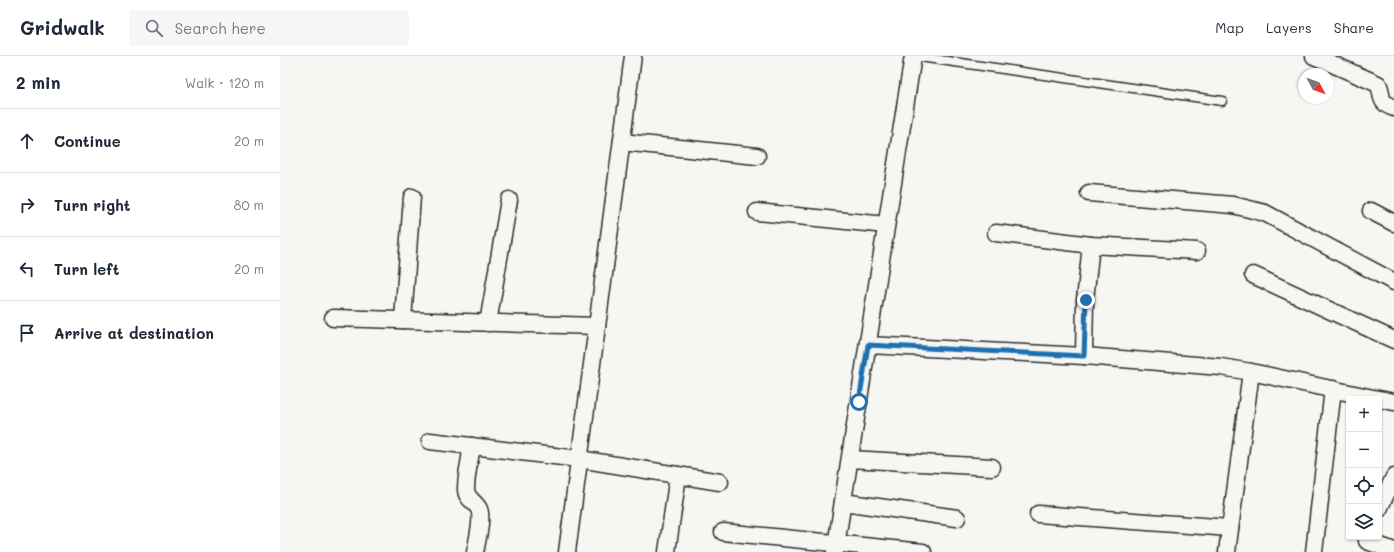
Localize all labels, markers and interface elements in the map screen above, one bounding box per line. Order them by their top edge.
search box [129,10,409,46]
text: Gridwalk [20,15,105,40]
icon: search [143,17,165,39]
text: Search here [175,18,266,38]
text: Map [1215,18,1244,37]
text: Layers [1266,18,1312,37]
text: Share [1334,18,1374,37]
north arrow [1298,68,1334,104]
text: 2 min [16,71,61,93]
text: Walk · 120 m [185,74,264,91]
icon: ahead [16,130,38,152]
text: Continue [54,131,121,151]
text: 20 m [234,132,264,149]
icon: right [16,194,38,216]
text: Turn right [54,195,131,215]
text: 80 m [234,196,264,213]
icon: left [16,258,38,280]
text: Turn left [54,259,119,279]
text: 20 m [234,260,264,277]
route end [1077,291,1095,309]
icon: arrive [16,322,38,344]
text: Arrive at destination [54,323,214,343]
route start [850,393,868,411]
map controls [1346,396,1382,540]
button: + [1346,396,1382,432]
button: − [1346,432,1382,468]
button: locate [1346,468,1382,504]
button: layers [1346,504,1382,540]

